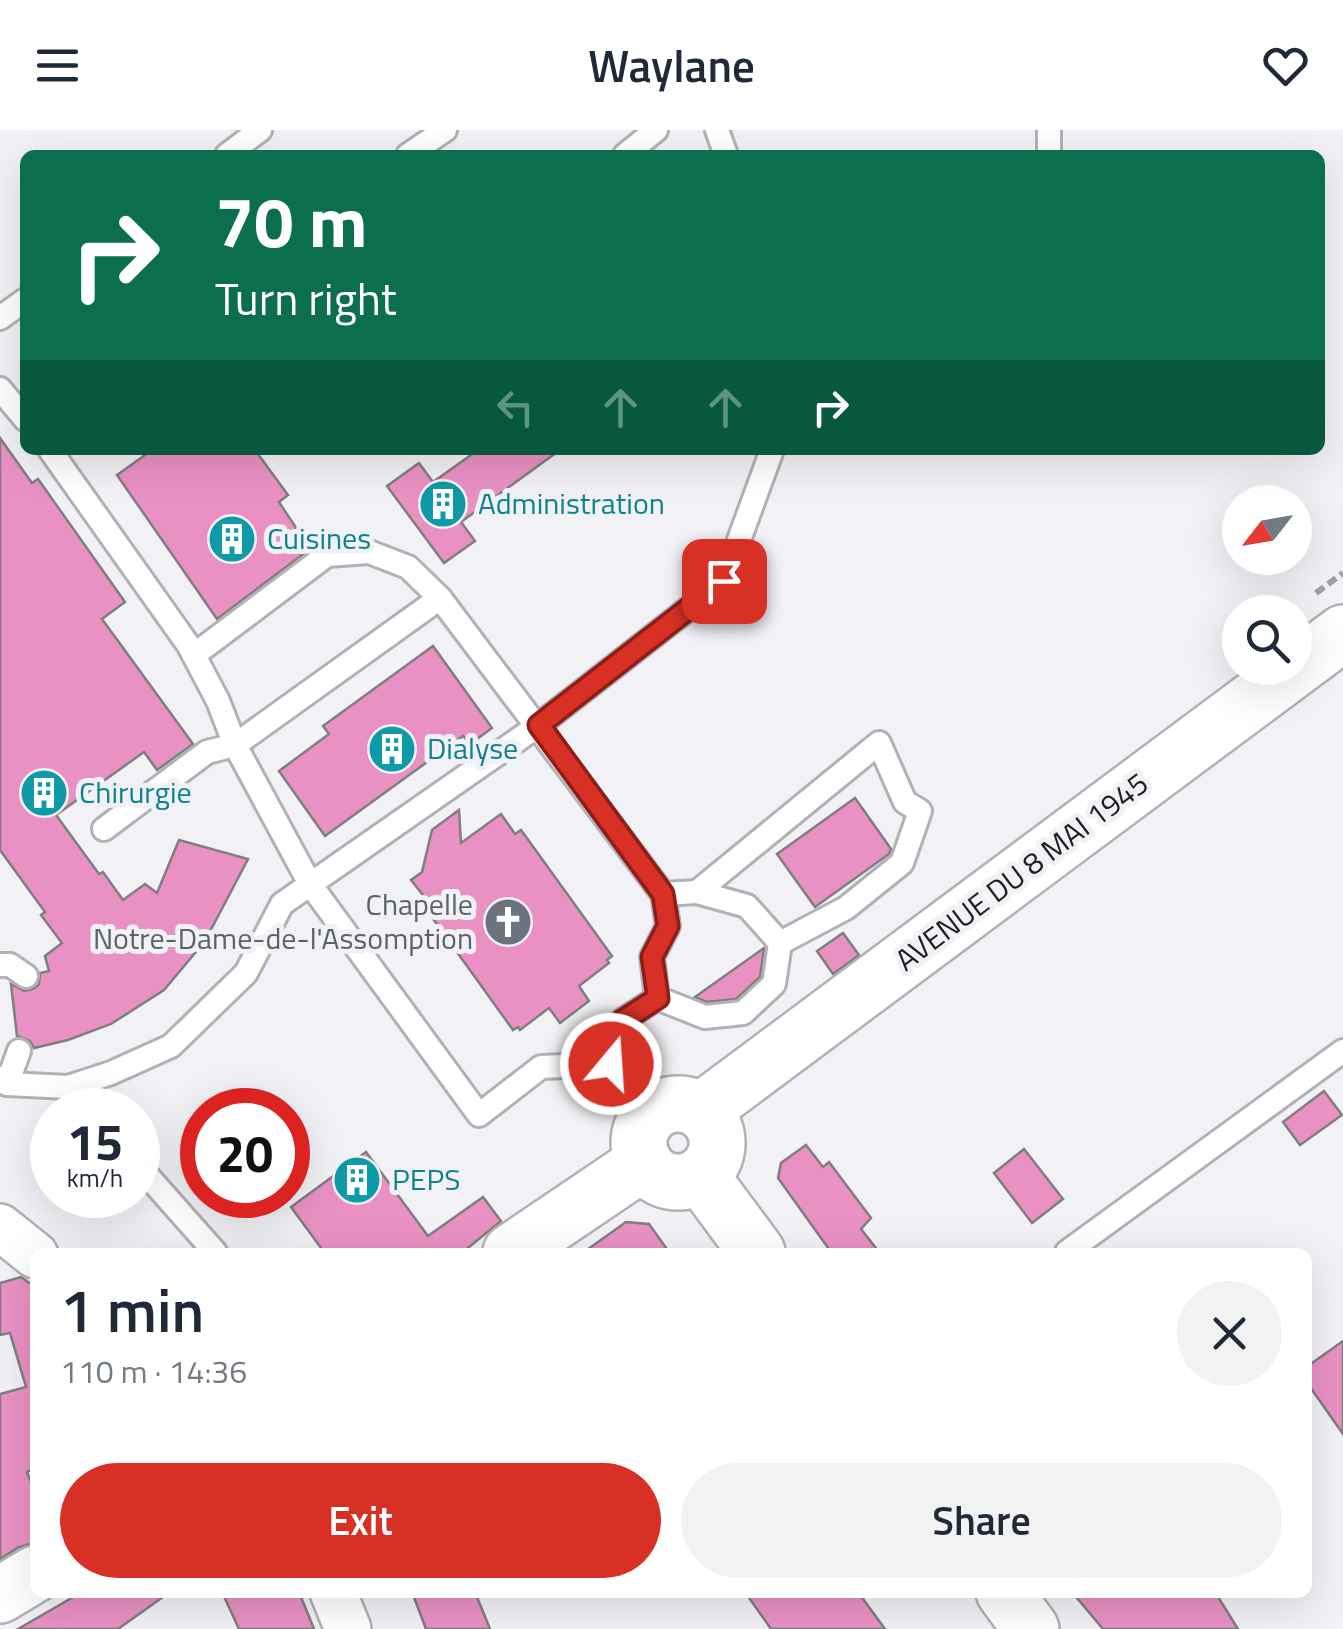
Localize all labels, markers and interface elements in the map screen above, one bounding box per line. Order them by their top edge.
text: Waylane [588,31,755,99]
icon: menu [30,38,85,93]
icon: heart [1258,38,1313,93]
text: 70 m [215,168,368,274]
icon: right [50,190,180,320]
text: Turn right [215,264,397,332]
icon: left [488,380,543,435]
icon: ahead [593,380,648,435]
icon: ahead [698,380,753,435]
icon: right [803,380,858,435]
building icon: Administration [417,478,469,530]
place label: Administration [478,480,665,526]
north arrow [1222,485,1312,575]
map controls [1222,485,1312,685]
building icon: Cuisines [206,513,258,565]
place label: Cuisines [267,515,371,561]
pin [682,539,767,624]
icon: arrive [697,554,752,609]
button: search [1222,595,1312,685]
building icon: Dialyse [366,723,418,775]
place label: Dialyse [427,725,518,771]
street label: AVENUE DU 8 MAI 1945 [885,761,1158,982]
building icon: Chirurgie [18,767,70,819]
place label: Chirurgie [79,769,192,815]
place label: Chapelle Notre-Dame-de-l'Assomption [93,881,473,961]
church icon: Chapelle Notre-Dame-de-l'Assomption [482,896,534,948]
position arrow [559,1012,663,1116]
speed limit sign: 20 [180,1088,310,1218]
text: 15 [67,1103,123,1179]
building icon: PEPS [331,1154,383,1206]
place label: PEPS [392,1156,460,1202]
text: km/h [67,1159,123,1197]
text: 1 min [60,1264,204,1355]
button: close [1177,1281,1282,1386]
text: 110 m · 14:36 [60,1347,247,1395]
button: Exit [60,1463,661,1578]
button: Share [681,1463,1282,1578]

